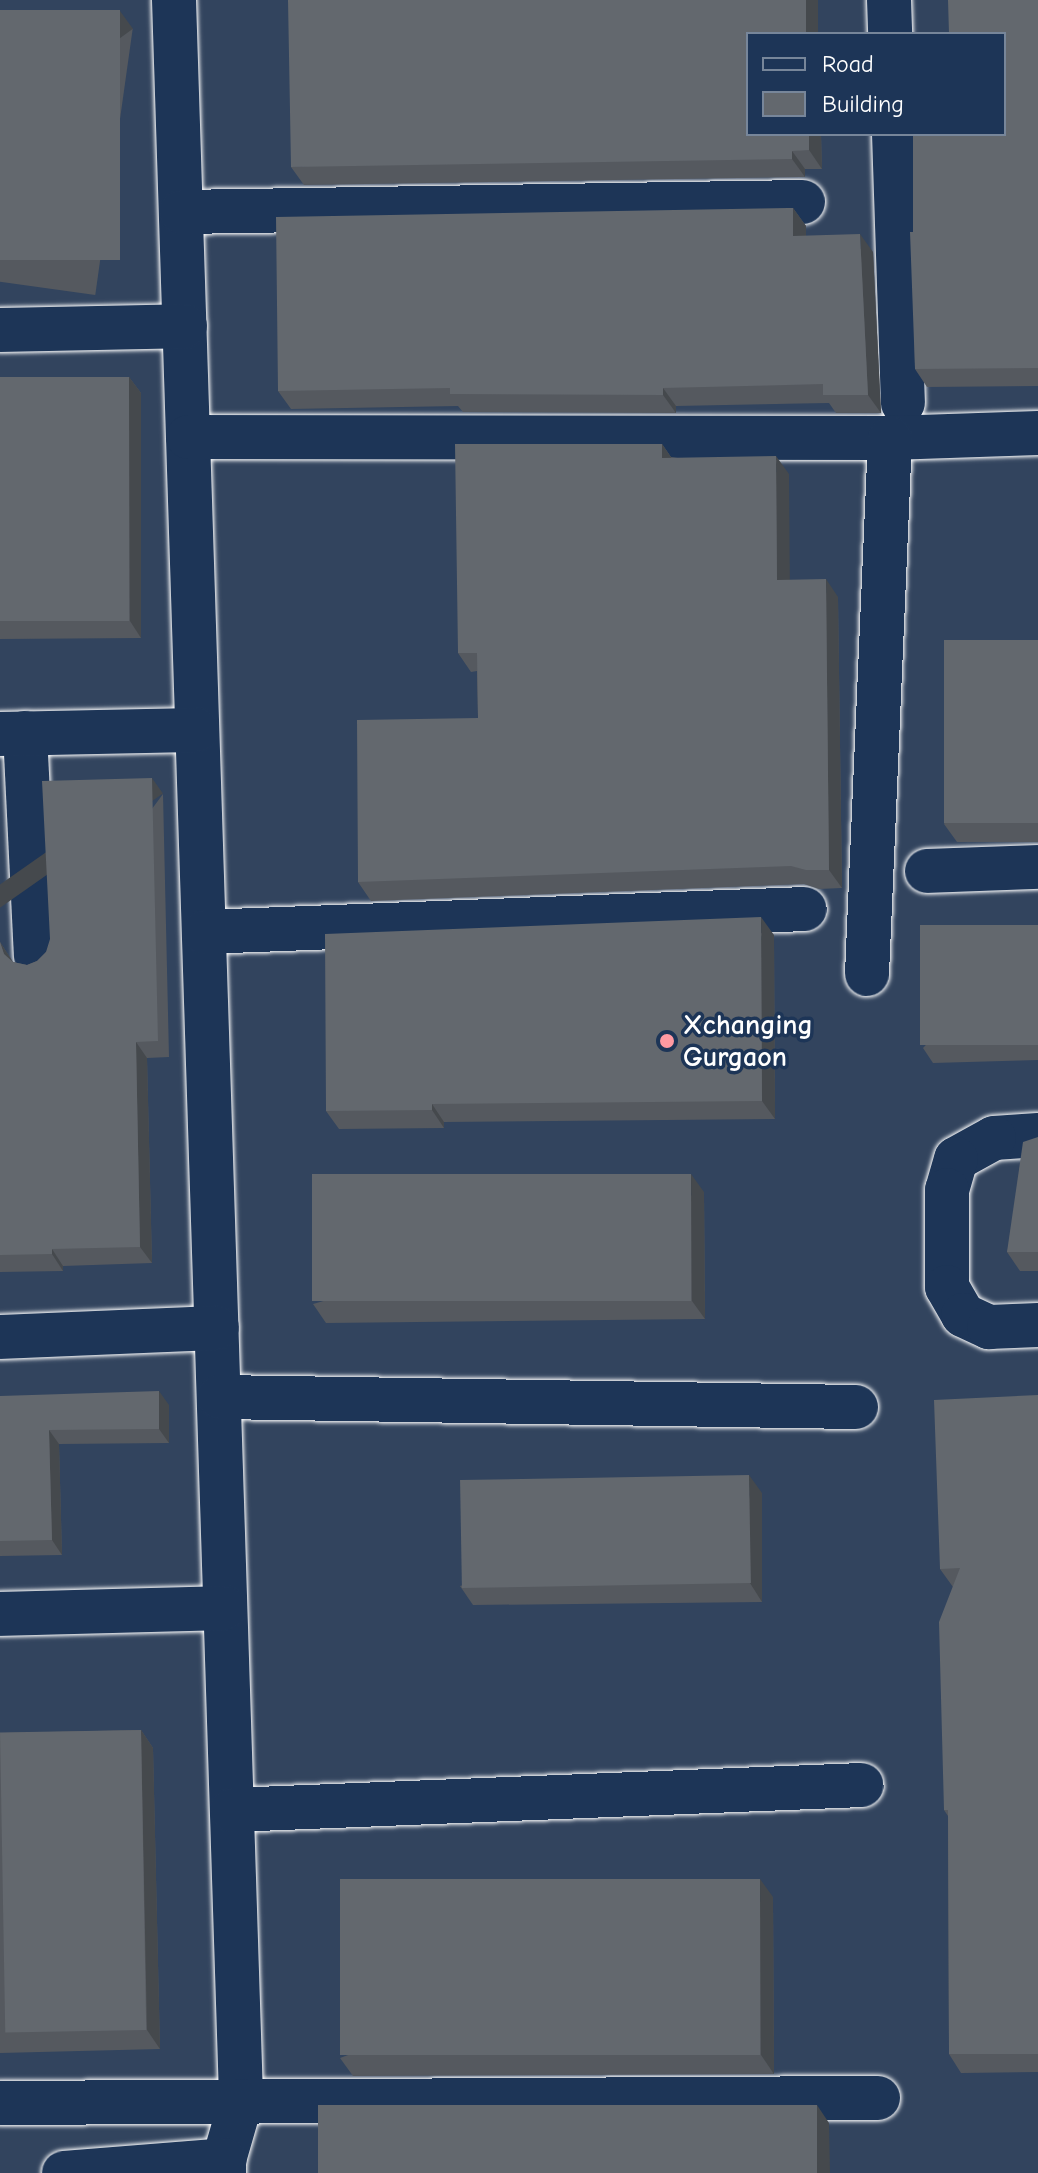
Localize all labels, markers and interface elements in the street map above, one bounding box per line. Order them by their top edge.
legend [746,32,1006,136]
text: Road [822,50,874,78]
text: Building [822,90,904,118]
place label: Xchanging Gurgaon [683,1008,813,1074]
marker: Xchanging Gurgaon [658,1032,676,1050]

